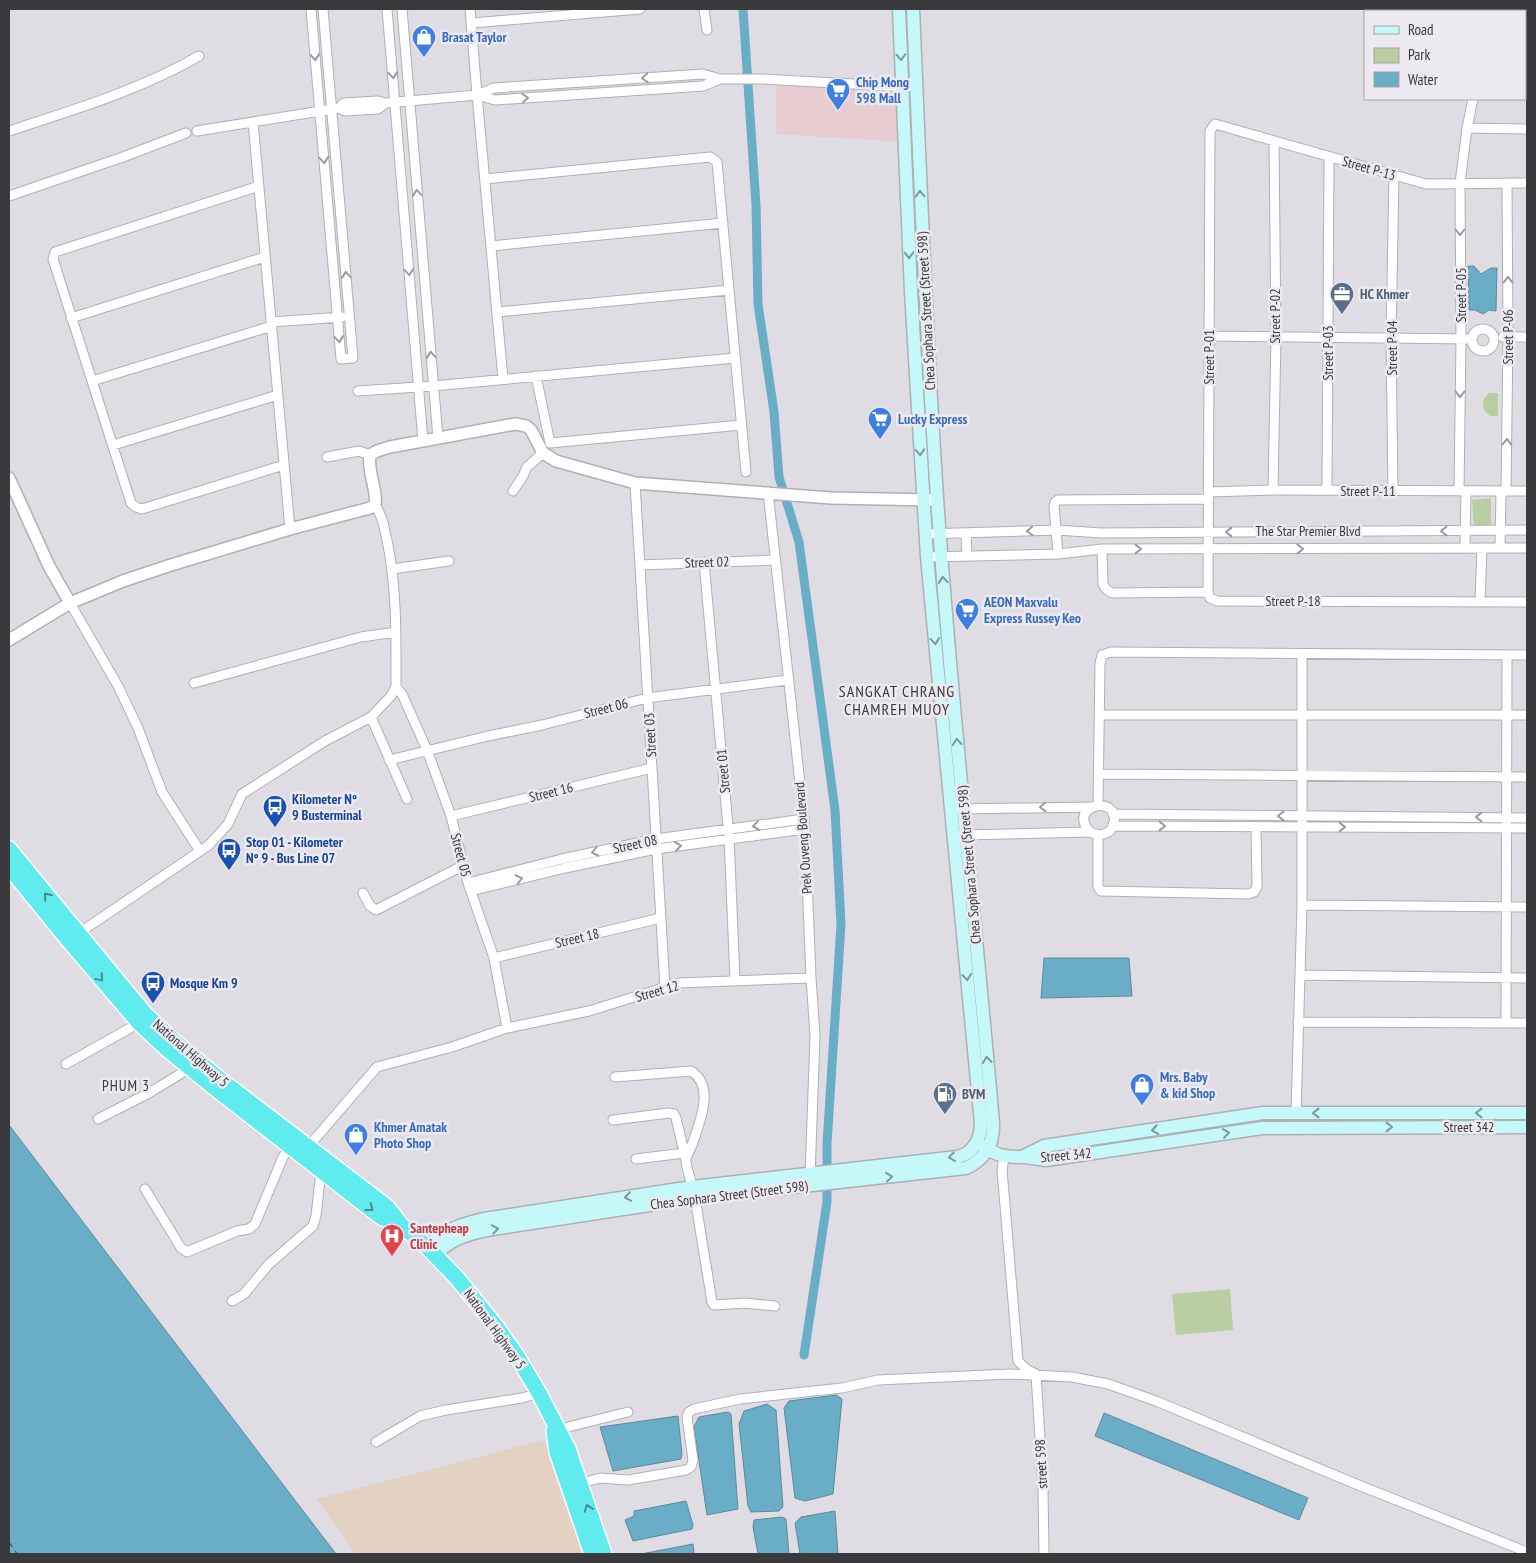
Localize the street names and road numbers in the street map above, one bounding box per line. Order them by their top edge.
street label: Street P-13 [1340,152,1398,184]
street label: Chea Sophara Street (Street 598) [913,231,939,391]
street label: Street P-05 [1452,268,1470,322]
street label: Street P-02 [1266,289,1284,343]
street label: Street P-06 [1499,310,1517,364]
street label: Street P-04 [1383,320,1401,375]
street label: Street P-03 [1319,326,1337,380]
street label: Street P-01 [1200,330,1218,384]
street label: Street P-11 [1341,482,1395,500]
street label: The Star Premier Blvd [1255,522,1361,540]
street label: Street 02 [684,552,730,572]
street label: Street P-18 [1266,592,1320,610]
street label: Street 06 [582,694,630,722]
street label: Street 03 [640,712,660,758]
street label: Street 01 [712,748,734,794]
street label: Street 16 [527,778,575,806]
street label: Prek Ouveng Boulevard [790,781,816,895]
street label: Chea Sophara Street (Street 598) [953,785,985,945]
street label: Street 05 [447,831,475,879]
street label: Street 08 [611,831,659,857]
street label: Street 18 [553,924,601,952]
street label: Street 12 [633,976,681,1006]
street label: National Highway 5 [149,1015,233,1091]
street label: Street 342 [1444,1118,1494,1136]
street label: Street 342 [1040,1144,1092,1166]
street label: Chea Sophara Street (Street 598) [649,1176,810,1214]
street label: National Highway 5 [460,1285,530,1373]
street label: street 598 [1031,1439,1051,1489]

